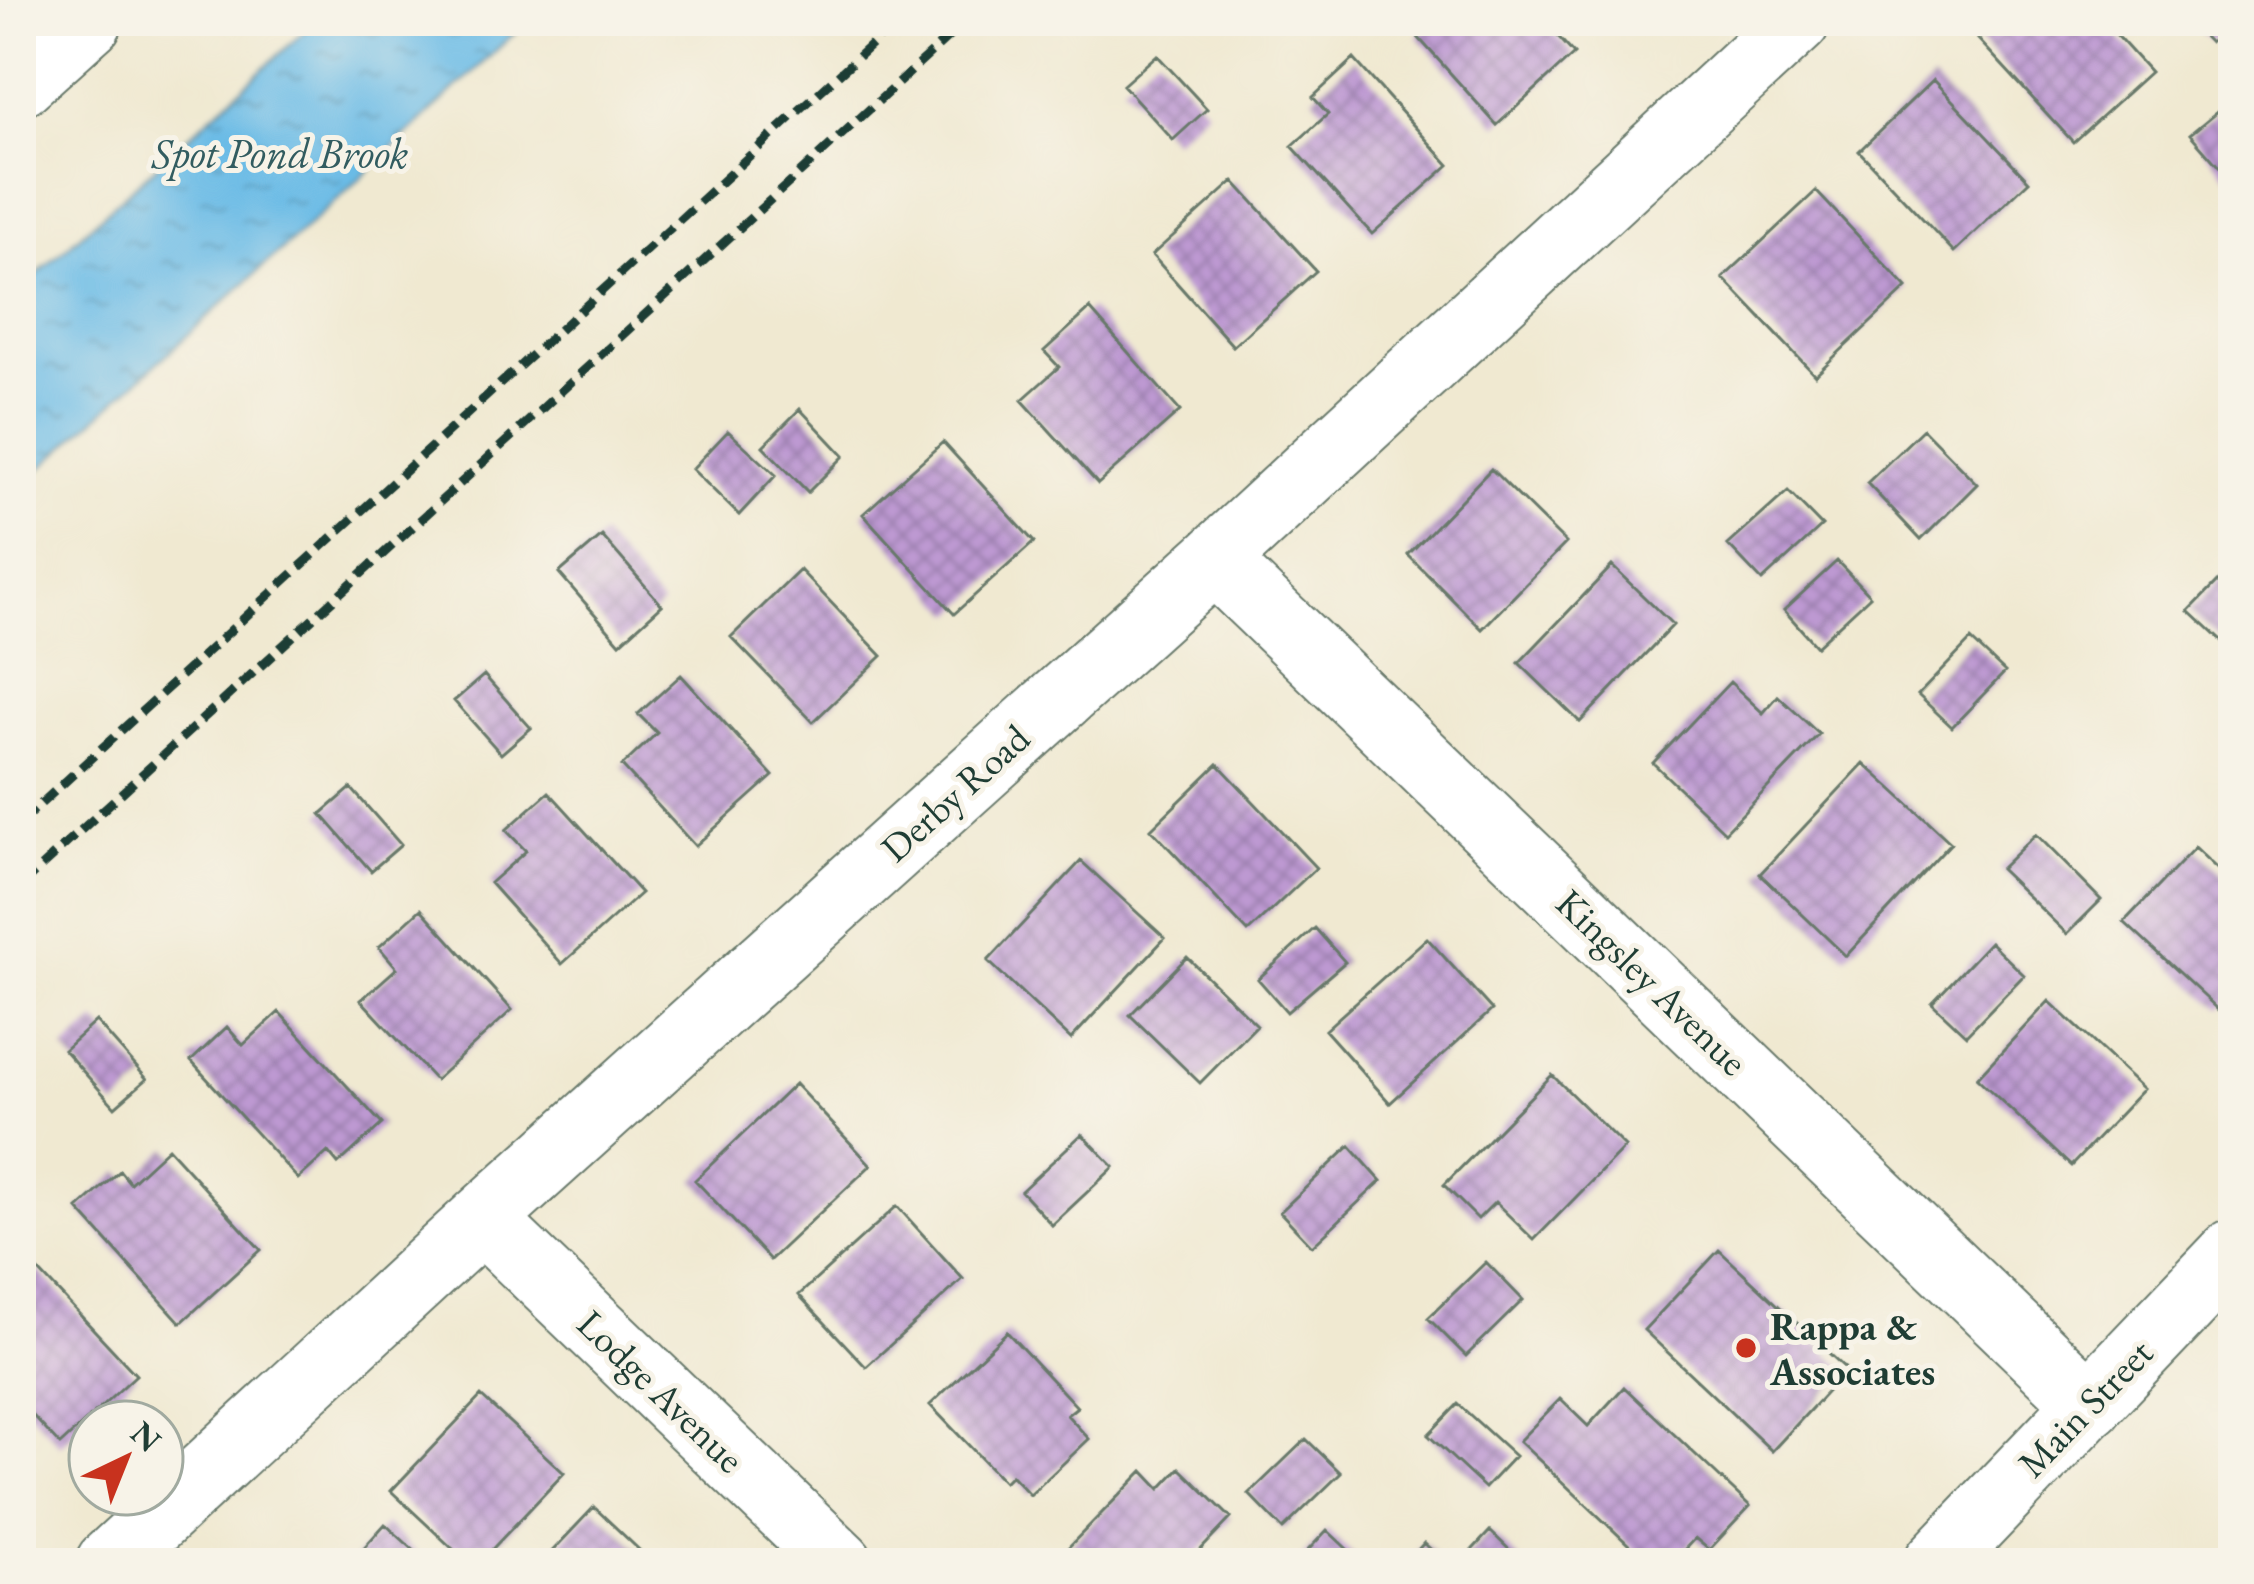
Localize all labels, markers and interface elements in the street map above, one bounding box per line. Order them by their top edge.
water label: Spot Pond Brook [151,126,408,181]
street label: Derby Road [870,713,1040,873]
street label: Kingsley Avenue [1545,878,1759,1086]
street label: Lodge Avenue [566,1298,756,1484]
place label: Rappa & Associates [1769,1301,1935,1397]
street label: Main Street [2006,1328,2164,1488]
marker: Rappa & Associates [1733,1335,1759,1361]
north arrow [66,1398,186,1518]
text: N [122,1412,171,1461]

